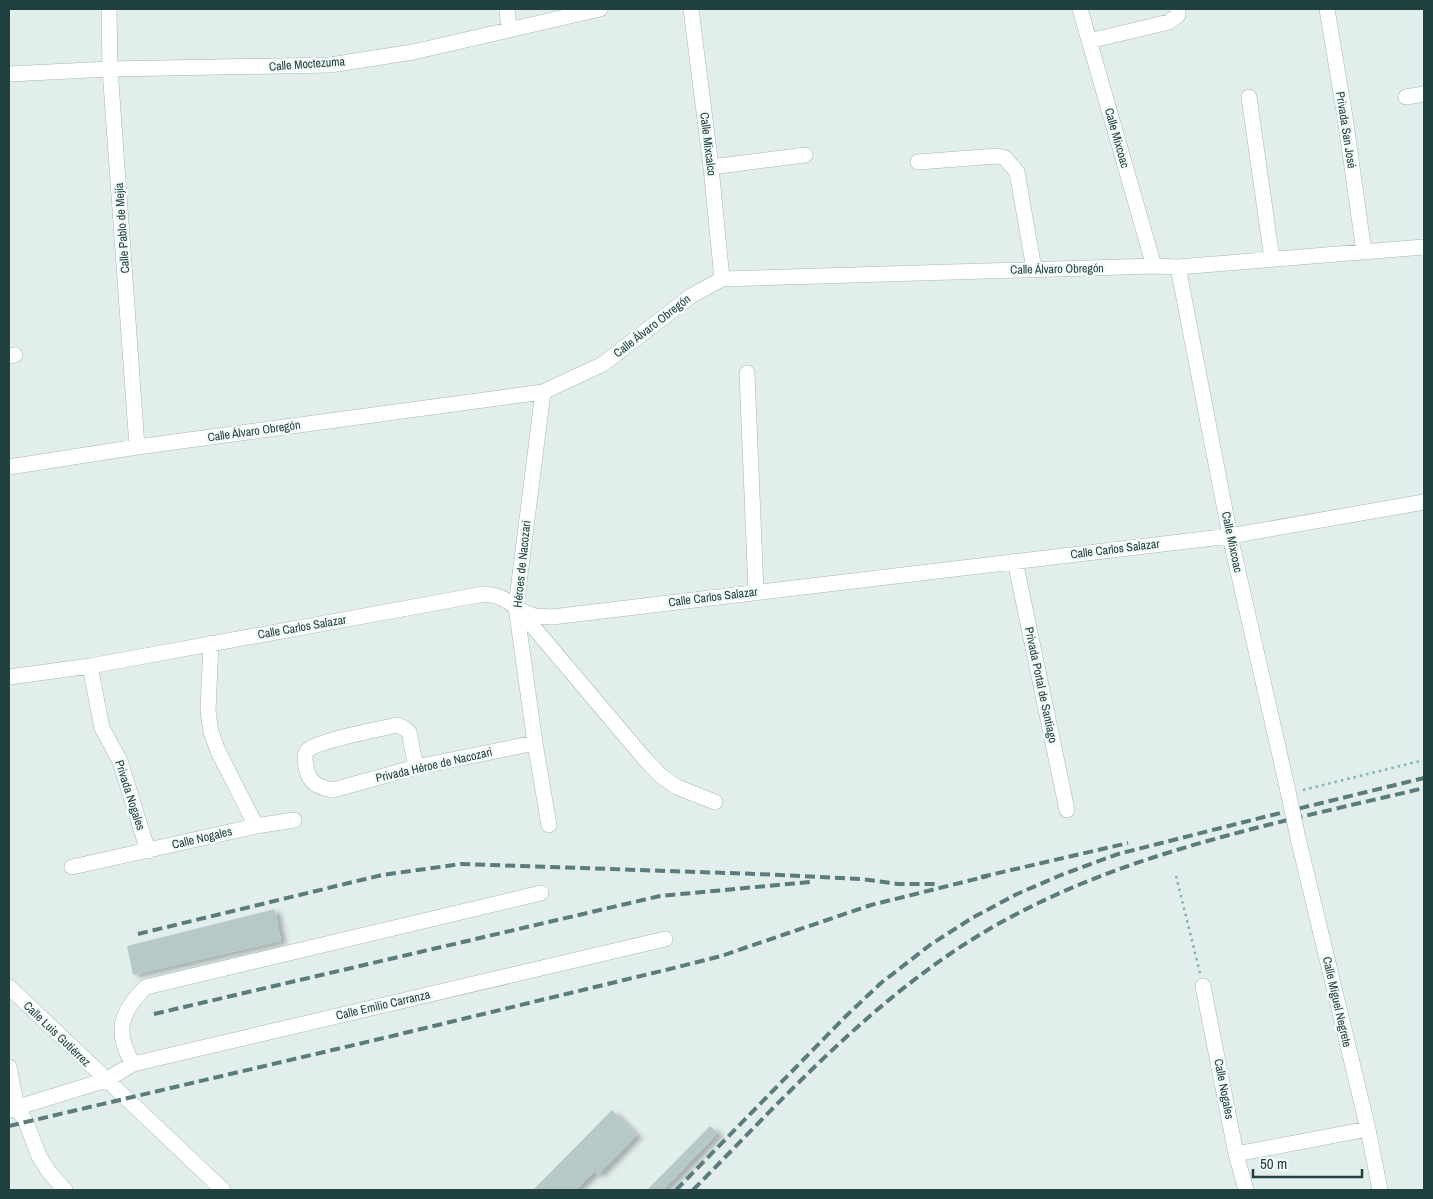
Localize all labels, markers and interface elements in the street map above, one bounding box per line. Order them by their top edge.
street label: Calle Moctezuma [269,53,346,75]
street label: Privada San José [1332,90,1360,170]
street label: Calle Mixcoac [1101,106,1133,170]
street label: Calle Mixcalco [696,111,720,177]
street label: Calle Pablo de Mejía [111,182,133,274]
street label: Calle Álvaro Obregón [1010,260,1104,278]
street label: Calle Álvaro Obregón [610,291,694,361]
street label: Calle Álvaro Obregón [207,417,301,445]
street label: Calle Mixcoac [1218,510,1246,574]
street label: Héroes de Nacozari [509,520,535,608]
street label: Calle Carlos Salazar [1070,536,1161,562]
street label: Calle Carlos Salazar [668,584,759,610]
street label: Calle Carlos Salazar [256,611,348,643]
street label: Privada Portal de Santiago [1021,626,1061,744]
street label: Privada Héroe de Nacozari [374,744,494,786]
street label: Privada Nogales [111,758,149,832]
street label: Calle Nogales [170,823,234,853]
street label: Calle Miguel Negrete [1319,955,1355,1049]
street label: Calle Emilio Carranza [334,986,432,1024]
street label: Calle Luis Gutiérrez [20,998,94,1070]
street label: Calle Nogales [1210,1057,1238,1121]
scale bar [1253,1146,1362,1178]
text: 50 m [1260,1153,1287,1174]

